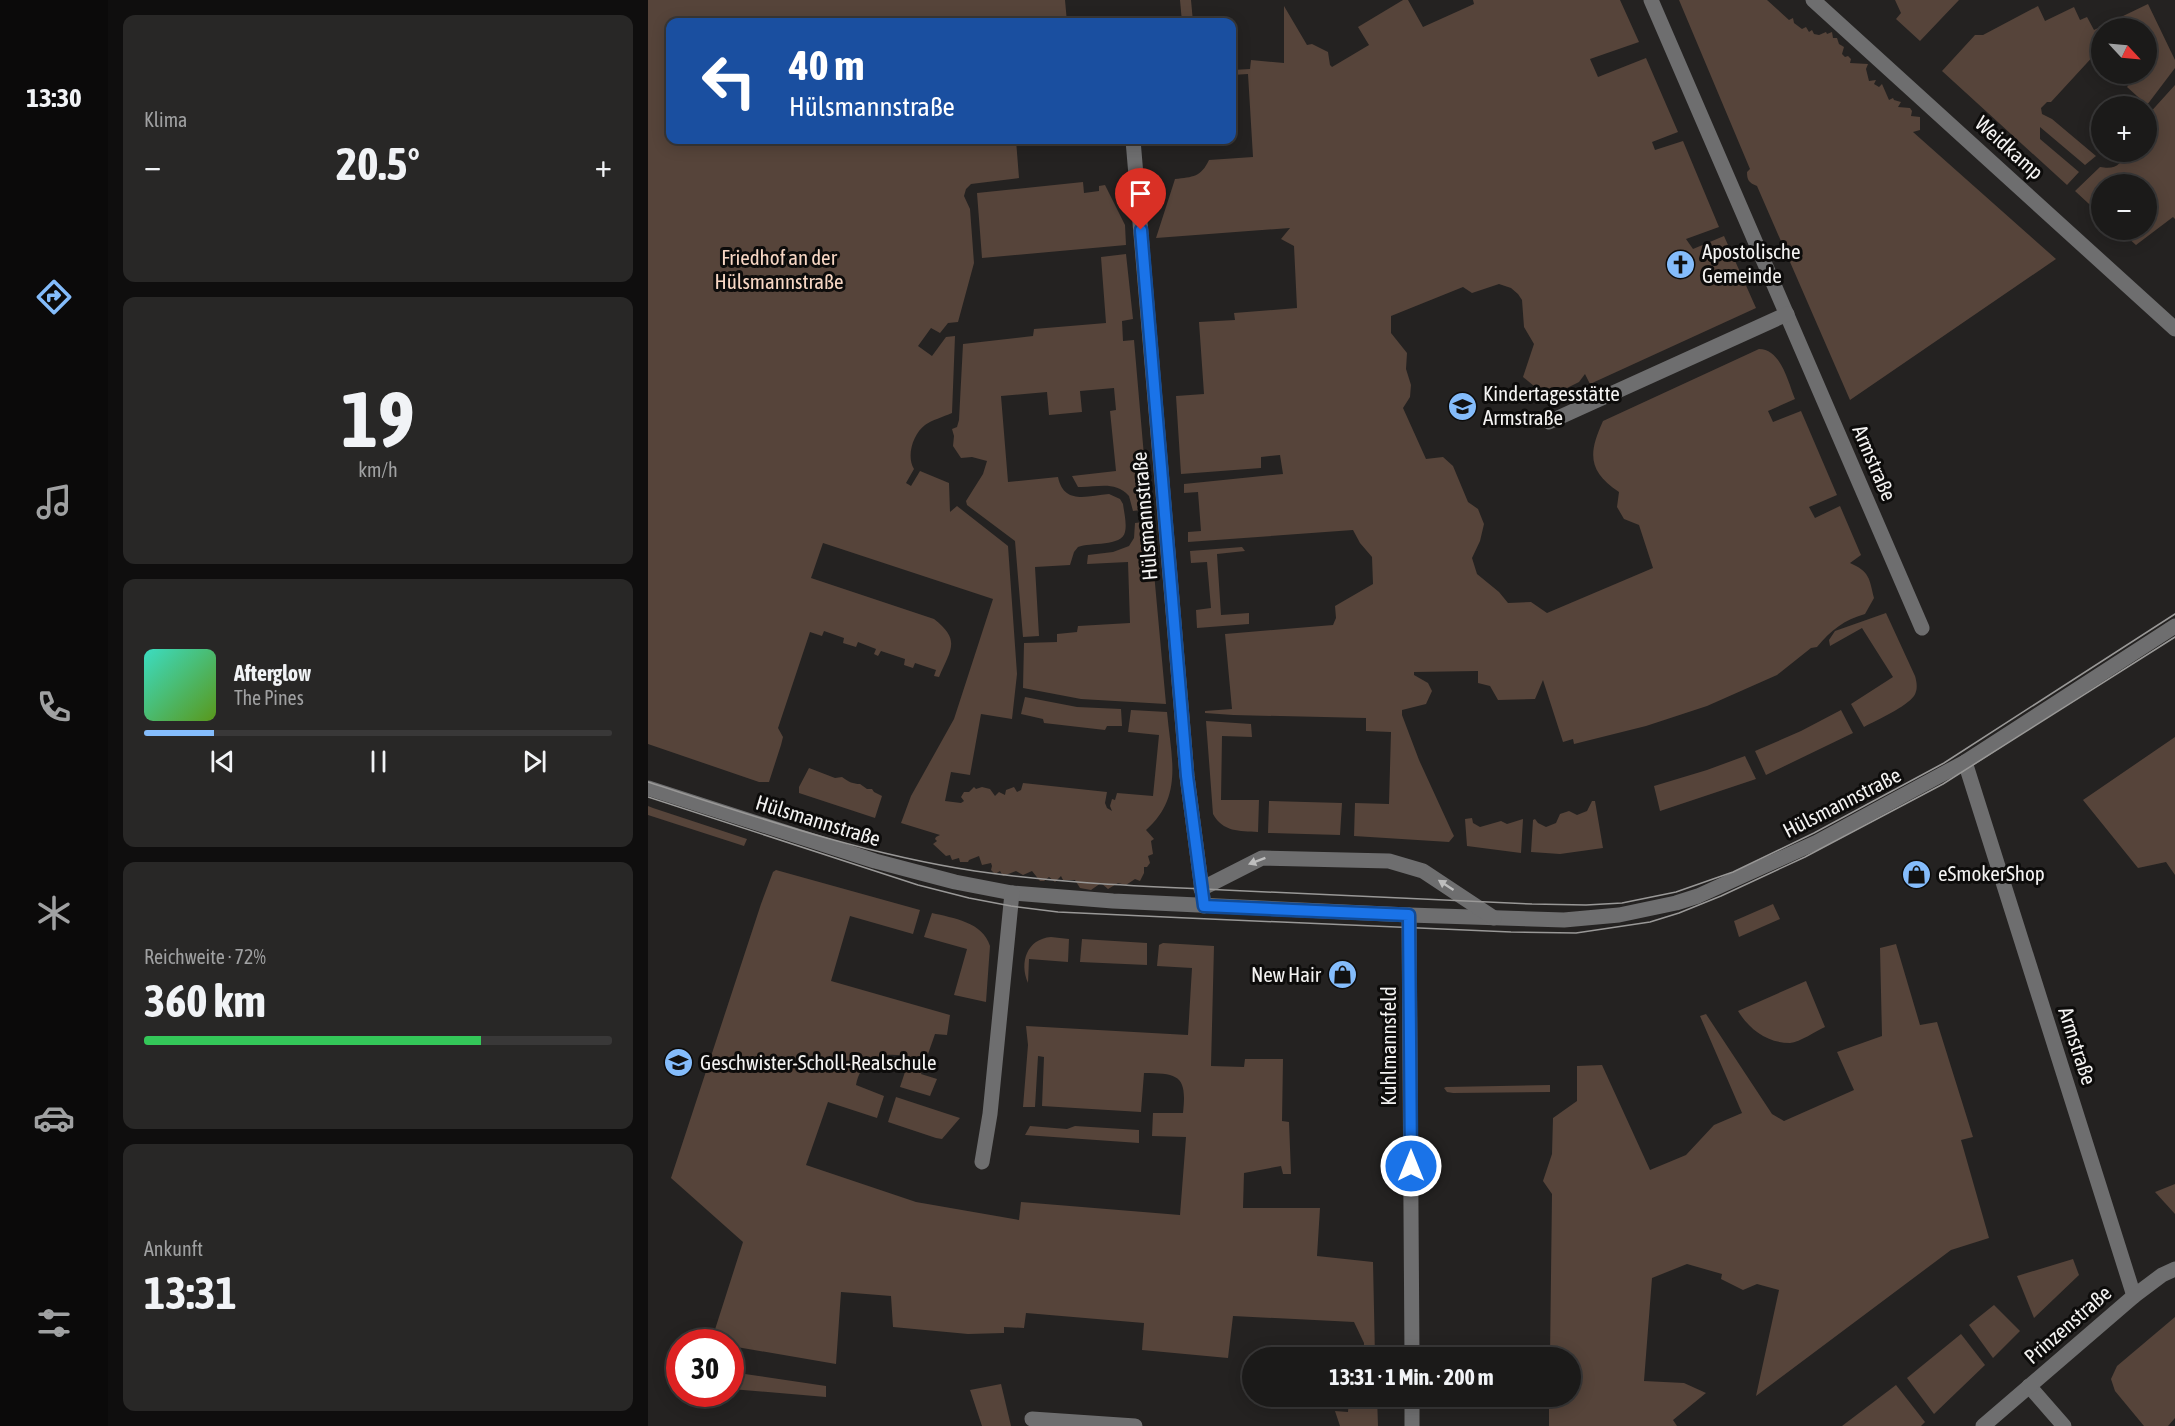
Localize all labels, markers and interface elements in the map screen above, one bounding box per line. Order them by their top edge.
north arrow [2091,18,2157,84]
map controls [2091,18,2157,240]
text: 40 m [789,41,864,89]
icon: left [690,42,768,120]
text: 13:30 [26,82,82,113]
text: Hülsmannstraße [789,91,955,122]
button: + [2091,96,2157,162]
text: Klima [144,108,187,131]
street label: Weidkamp [1971,111,2049,184]
text: 20.5° [336,138,420,190]
text: − [144,146,161,184]
text: + [595,146,612,184]
pin [1115,168,1166,230]
button: − [2091,174,2157,240]
icon: arrive [1124,177,1157,210]
place label: Apostolische Gemeinde [1702,239,1801,287]
park label: Friedhof an der Hülsmannstraße [715,245,843,293]
church icon: Apostolische Gemeinde [1665,248,1697,280]
icon: directions [33,276,75,318]
text: 19 [341,374,415,464]
place label: Kindertagesstätte Armstraße [1483,381,1620,429]
school or university icon: Kindertagesstätte Armstraße [1446,390,1478,422]
street label: Armstraße [1848,421,1902,504]
street label: Hülsmannstraße [1126,451,1162,581]
text: km/h [358,458,398,481]
icon: music [33,481,75,523]
text: Afterglow [234,660,311,686]
icon: phone [33,686,75,728]
text: The Pines [234,686,304,709]
icon: previous [206,745,239,778]
icon: pause [362,745,395,778]
icon: next [518,745,551,778]
street label: Hülsmannstraße [1779,762,1904,842]
street label: Hülsmannstraße [753,790,883,850]
one-way arrow [1248,856,1266,866]
shop icon: eSmokerShop [1901,858,1933,890]
place label: eSmokerShop [1938,861,2045,885]
one-way arrow [1438,879,1454,891]
icon: climate [33,892,75,934]
text: Reichweite · 72% [144,945,266,968]
shop icon: New Hair [1326,959,1358,991]
place label: New Hair [1251,962,1322,986]
text: 360 km [144,975,266,1027]
street label: Kuhlmannsfeld [1376,986,1400,1106]
street label: Armstraße [2054,1004,2102,1087]
school or university icon: Geschwister-Scholl-Realschule [663,1047,695,1079]
place label: Geschwister-Scholl-Realschule [700,1050,936,1074]
icon: car [33,1097,75,1139]
position arrow [1379,1134,1443,1198]
text: Ankunft [144,1237,203,1260]
text: 13:31 [144,1267,237,1319]
street label: Prinzenstraße [2019,1280,2116,1368]
icon: filters [33,1302,75,1344]
speed limit sign: 30 [666,1329,744,1407]
text: 13:31 · 1 Min. · 200 m [1329,1364,1494,1390]

